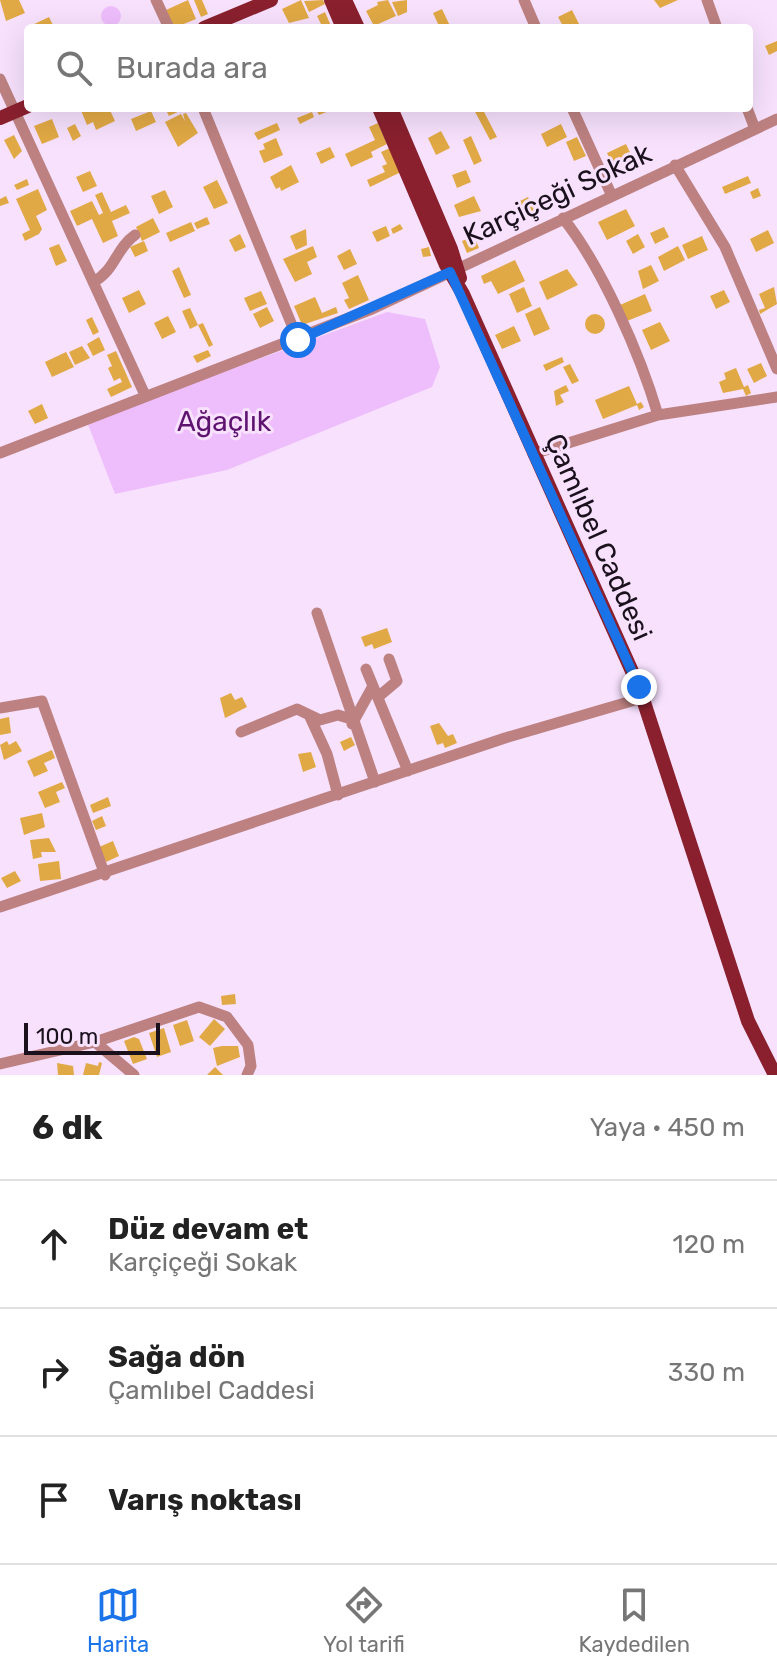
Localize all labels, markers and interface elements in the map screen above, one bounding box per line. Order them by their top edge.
search box [24,24,753,112]
icon: search [52,46,96,90]
text: Burada ara [116,50,268,86]
street label: Karçiçeği Sokak [458,136,657,252]
route start [280,322,316,358]
park label: Ağaçlık [177,405,272,438]
street label: Çamlıbel Caddesi [538,429,659,646]
route end [621,669,657,705]
scale bar [24,1019,160,1055]
text: 100 m [36,1023,98,1050]
text: 6 dk [32,1107,103,1148]
text: Yaya · 450 m [590,1112,745,1143]
text: Düz devam et [108,1211,308,1247]
icon: ahead [32,1222,76,1266]
text: 120 m [673,1229,745,1260]
text: Karçiçeği Sokak [108,1247,297,1278]
text: Sağa dön [108,1339,245,1375]
icon: right [32,1350,76,1394]
text: 330 m [668,1357,745,1388]
text: Çamlıbel Caddesi [108,1375,315,1406]
icon: arrive [32,1478,76,1522]
text: Varış noktası [108,1482,302,1518]
tab: Harita [87,1583,149,1658]
tab: Yol tarifi [323,1583,405,1658]
tab: Kaydedilen [579,1583,690,1658]

